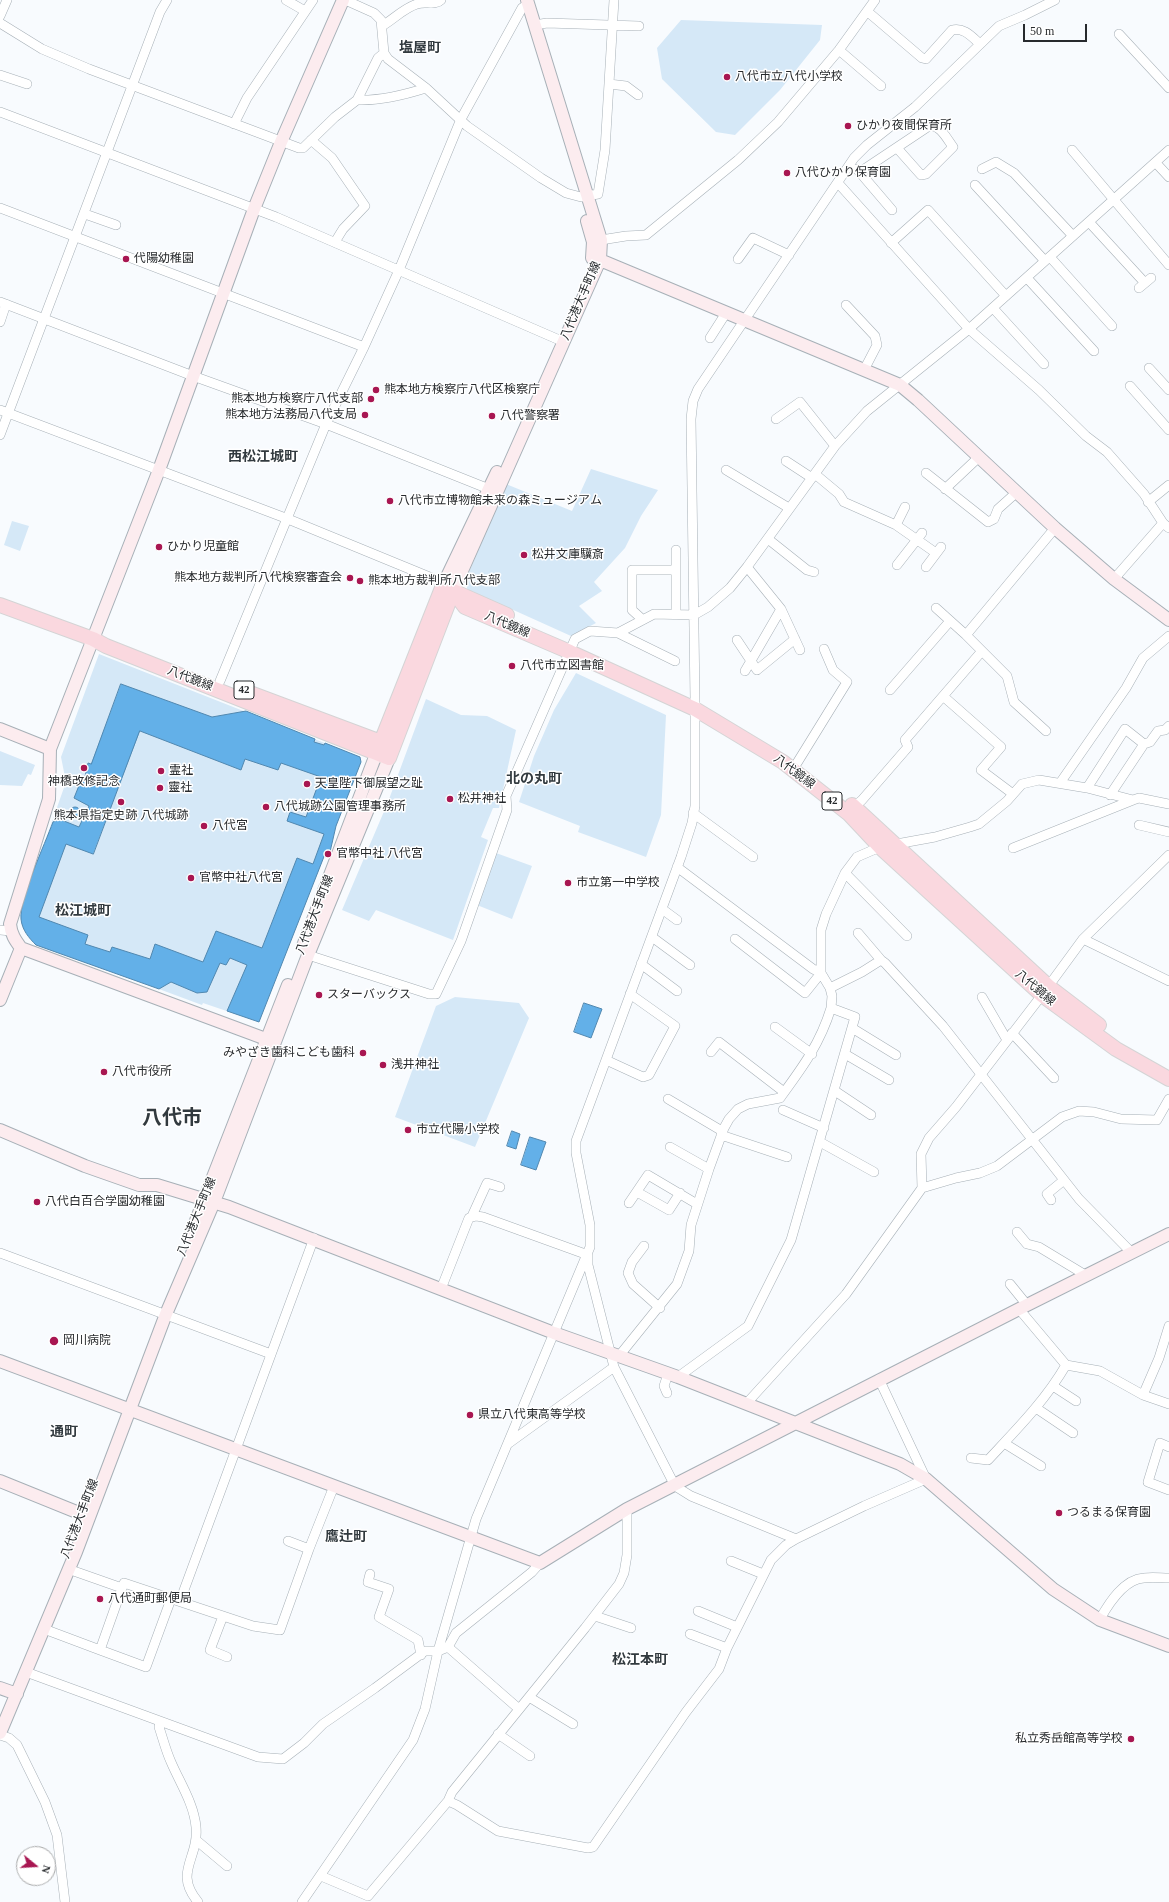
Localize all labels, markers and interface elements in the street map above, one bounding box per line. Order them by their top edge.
scale bar [1025,16,1089,42]
text: 50 m [1030,24,1054,38]
district label: 塩屋町 [399,40,441,56]
place label: 八代市立八代小学校 [735,70,843,84]
marker: 八代市立八代小学校 [722,72,732,82]
place label: ひかり夜間保育所 [856,119,952,133]
marker: ひかり夜間保育所 [843,121,853,131]
place label: 八代ひかり保育園 [795,166,891,180]
marker: 八代ひかり保育園 [782,168,792,178]
place label: 代陽幼稚園 [134,252,194,266]
marker: 代陽幼稚園 [121,254,131,264]
street label: 八代港大手町線 [558,260,604,342]
place label: 熊本地方検察庁八代区検察庁 [384,383,540,397]
marker: 熊本地方検察庁八代区検察庁 [371,385,381,395]
place label: 熊本地方検察庁八代支部 [231,392,363,406]
marker: 熊本地方検察庁八代支部 [366,394,376,404]
place label: 熊本地方法務局八代支局 [225,408,357,422]
place label: 八代警察署 [500,409,560,423]
marker: 熊本地方法務局八代支局 [360,410,370,420]
marker: 八代警察署 [487,411,497,421]
district label: 西松江城町 [228,449,298,465]
place label: 八代市立博物館未来の森ミュージアム [398,494,602,508]
marker: 八代市立博物館未来の森ミュージアム [385,496,395,506]
place label: ひかり児童館 [167,540,239,554]
marker: ひかり児童館 [154,542,164,552]
place label: 松井文庫驥斎 [532,548,604,562]
marker: 松井文庫驥斎 [519,550,529,560]
place label: 熊本地方裁判所八代検察審査会 [174,571,342,585]
marker: 熊本地方裁判所八代検察審査会 [345,573,355,583]
place label: 熊本地方裁判所八代支部 [368,574,500,588]
marker: 熊本地方裁判所八代支部 [355,576,365,586]
street label: 八代鏡線 [482,609,532,641]
place label: 八代市立図書館 [520,659,604,673]
marker: 八代市立図書館 [507,661,517,671]
street label: 八代鏡線 [165,664,215,694]
road number: 42 [234,681,254,699]
street label: 八代鏡線 [770,752,818,792]
marker: 神橋改修記念 [79,763,89,773]
place label: 霊社 [169,764,193,778]
marker: 霊社 [156,766,166,776]
district label: 北の丸町 [506,771,562,787]
place label: 神橋改修記念 [48,775,120,789]
place label: 天皇陛下御展望之趾 [315,777,423,791]
marker: 天皇陛下御展望之趾 [302,779,312,789]
place label: 靈社 [168,781,192,795]
marker: 靈社 [155,783,165,793]
place label: 松井神社 [458,792,506,806]
road number: 42 [822,792,842,810]
marker: 松井神社 [445,794,455,804]
marker: 熊本県指定史跡 八代城跡 [116,797,126,807]
place label: 八代城跡公園管理事務所 [274,800,406,814]
marker: 八代城跡公園管理事務所 [261,802,271,812]
place label: 熊本県指定史跡 八代城跡 [54,809,188,823]
place label: 八代宮 [212,819,248,833]
marker: 八代宮 [199,821,209,831]
place label: 官幣中社 八代宮 [336,847,423,861]
marker: 官幣中社 八代宮 [323,849,333,859]
place label: 官幣中社八代宮 [199,871,283,885]
marker: 官幣中社八代宮 [186,873,196,883]
street label: 八代港大手町線 [293,873,337,957]
place label: 市立第一中学校 [576,876,660,890]
marker: 市立第一中学校 [563,878,573,888]
district label: 松江城町 [55,903,111,919]
street label: 八代鏡線 [1012,967,1058,1009]
place label: スターバックス [327,988,411,1002]
marker: スターバックス [314,990,324,1000]
place label: みやざき歯科こども歯科 [223,1046,355,1060]
marker: みやざき歯科こども歯科 [358,1048,368,1058]
place label: 浅井神社 [391,1058,439,1072]
marker: 浅井神社 [378,1060,388,1070]
place label: 八代市役所 [112,1065,172,1079]
marker: 八代市役所 [99,1067,109,1077]
district label: 八代市 [142,1107,202,1131]
place label: 市立代陽小学校 [416,1123,500,1137]
marker: 市立代陽小学校 [403,1125,413,1135]
street label: 八代港大手町線 [175,1175,219,1259]
place label: 八代白百合学園幼稚園 [45,1195,165,1209]
marker: 八代白百合学園幼稚園 [32,1197,42,1207]
place label: 岡川病院 [63,1334,111,1348]
marker: 岡川病院 [48,1335,60,1347]
place label: 県立八代東高等学校 [478,1408,586,1422]
marker: 県立八代東高等学校 [465,1410,475,1420]
district label: 通町 [50,1424,78,1440]
street label: 八代港大手町線 [58,1477,102,1561]
place label: つるまる保育園 [1067,1506,1151,1520]
marker: つるまる保育園 [1054,1508,1064,1518]
district label: 鷹辻町 [325,1529,367,1545]
place label: 八代通町郵便局 [108,1592,192,1606]
marker: 八代通町郵便局 [95,1594,105,1604]
district label: 松江本町 [612,1652,668,1668]
place label: 私立秀岳館高等学校 [1015,1732,1123,1746]
marker: 私立秀岳館高等学校 [1126,1734,1136,1744]
north arrow [16,1846,56,1886]
text: N [40,1864,53,1875]

